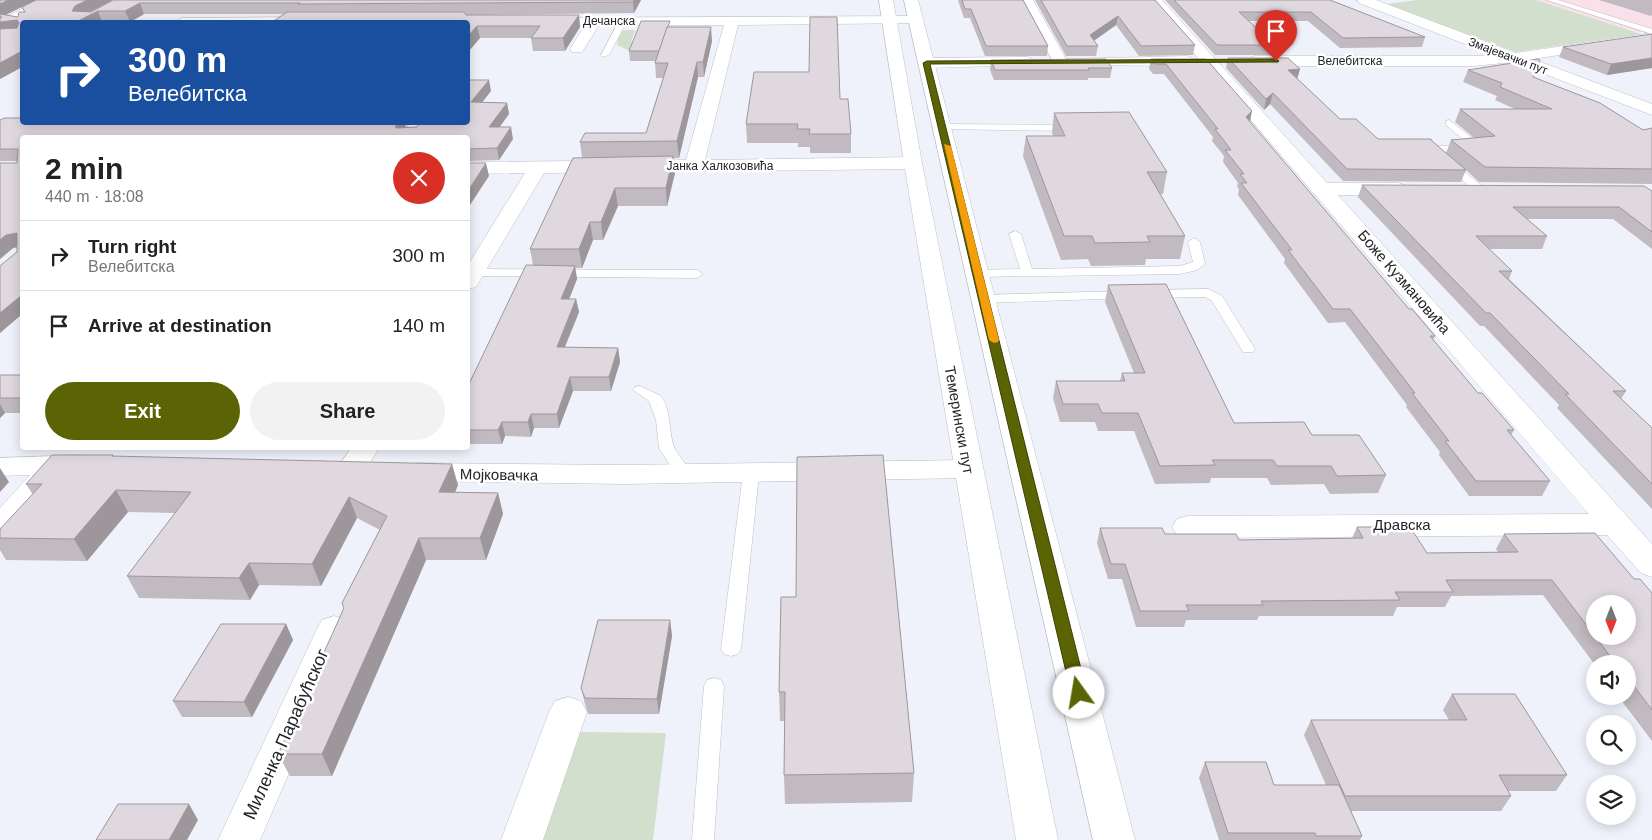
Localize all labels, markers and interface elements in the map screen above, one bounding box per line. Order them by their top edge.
pin [1255,10,1297,61]
street label: Дечанска [583,14,635,28]
icon: arrive [1262,17,1290,45]
street label: Змајевачки пут [1466,34,1550,78]
icon: right [45,40,110,105]
text: 300 m [128,40,227,79]
street label: Велебитска [1318,54,1383,68]
text: Велебитска [128,81,247,106]
text: 2 min [45,152,123,185]
button: close [393,152,445,204]
street label: Јанка Халкозовића [667,159,774,173]
text: 440 m · 18:08 [45,188,144,205]
street label: Боже Кузмановића [1355,226,1455,338]
text: Turn right [88,236,176,257]
icon: right [45,242,73,270]
text: 300 m [392,245,445,266]
text: Велебитска [88,258,175,275]
icon: arrive [45,312,73,340]
text: Arrive at destination [88,315,272,336]
text: 140 m [392,315,445,336]
street label: Темерински пут [942,365,977,475]
button: Exit [45,382,240,440]
button: Share [250,382,445,440]
street label: Мојковачка [460,465,539,484]
street label: Дравска [1373,516,1431,533]
north arrow [1586,595,1636,645]
map controls [1586,595,1636,825]
street label: Миленка Парабућског [239,645,333,822]
button: sound [1586,655,1636,705]
position arrow [1052,666,1104,718]
button: search [1586,715,1636,765]
button: layers [1586,775,1636,825]

